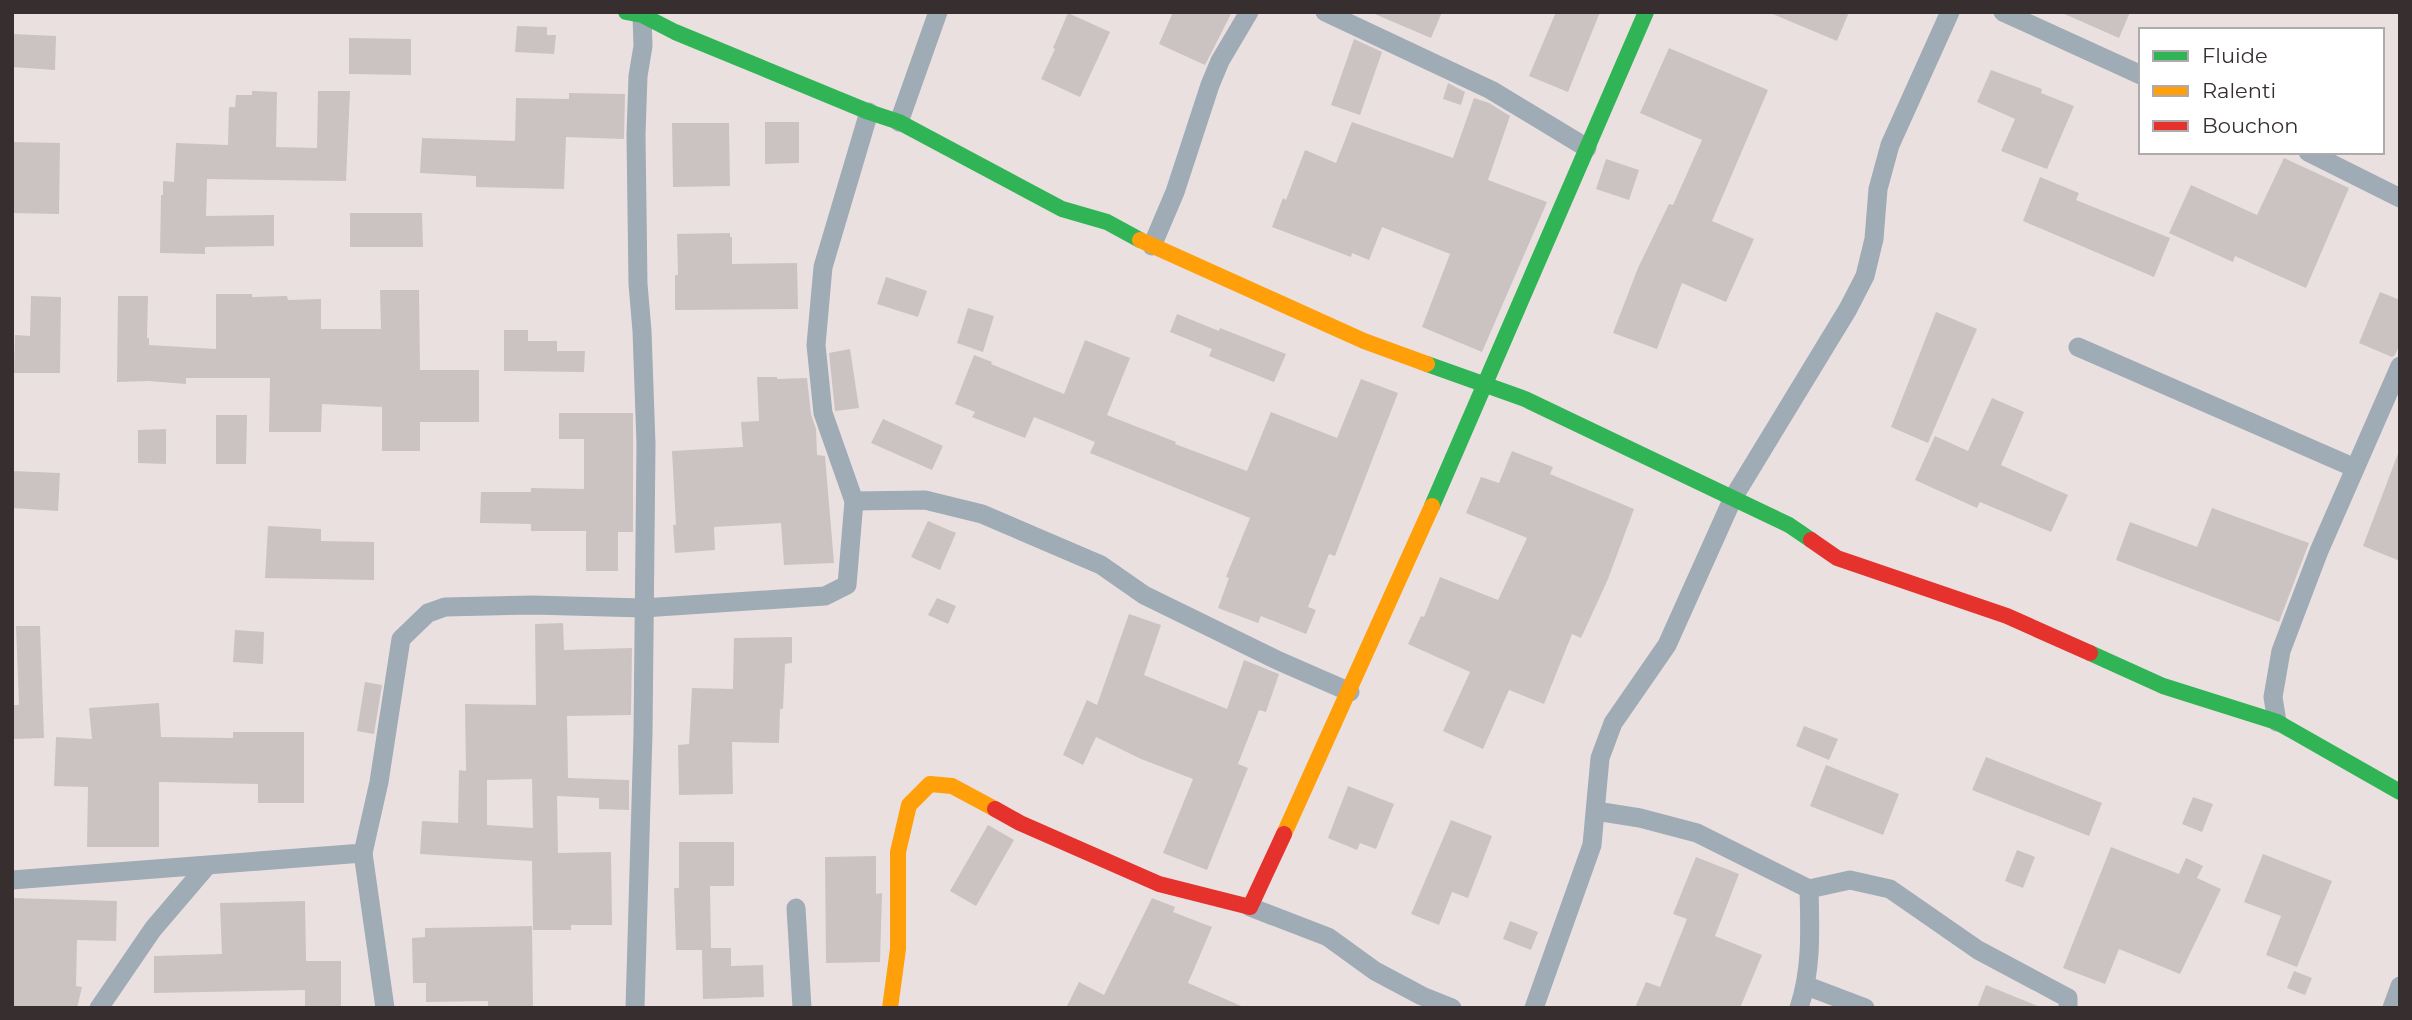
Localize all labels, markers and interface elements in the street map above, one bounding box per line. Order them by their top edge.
legend [2139,28,2384,154]
text: Fluide [2202,43,2268,68]
text: Ralenti [2202,78,2276,103]
text: Bouchon [2202,113,2298,138]

